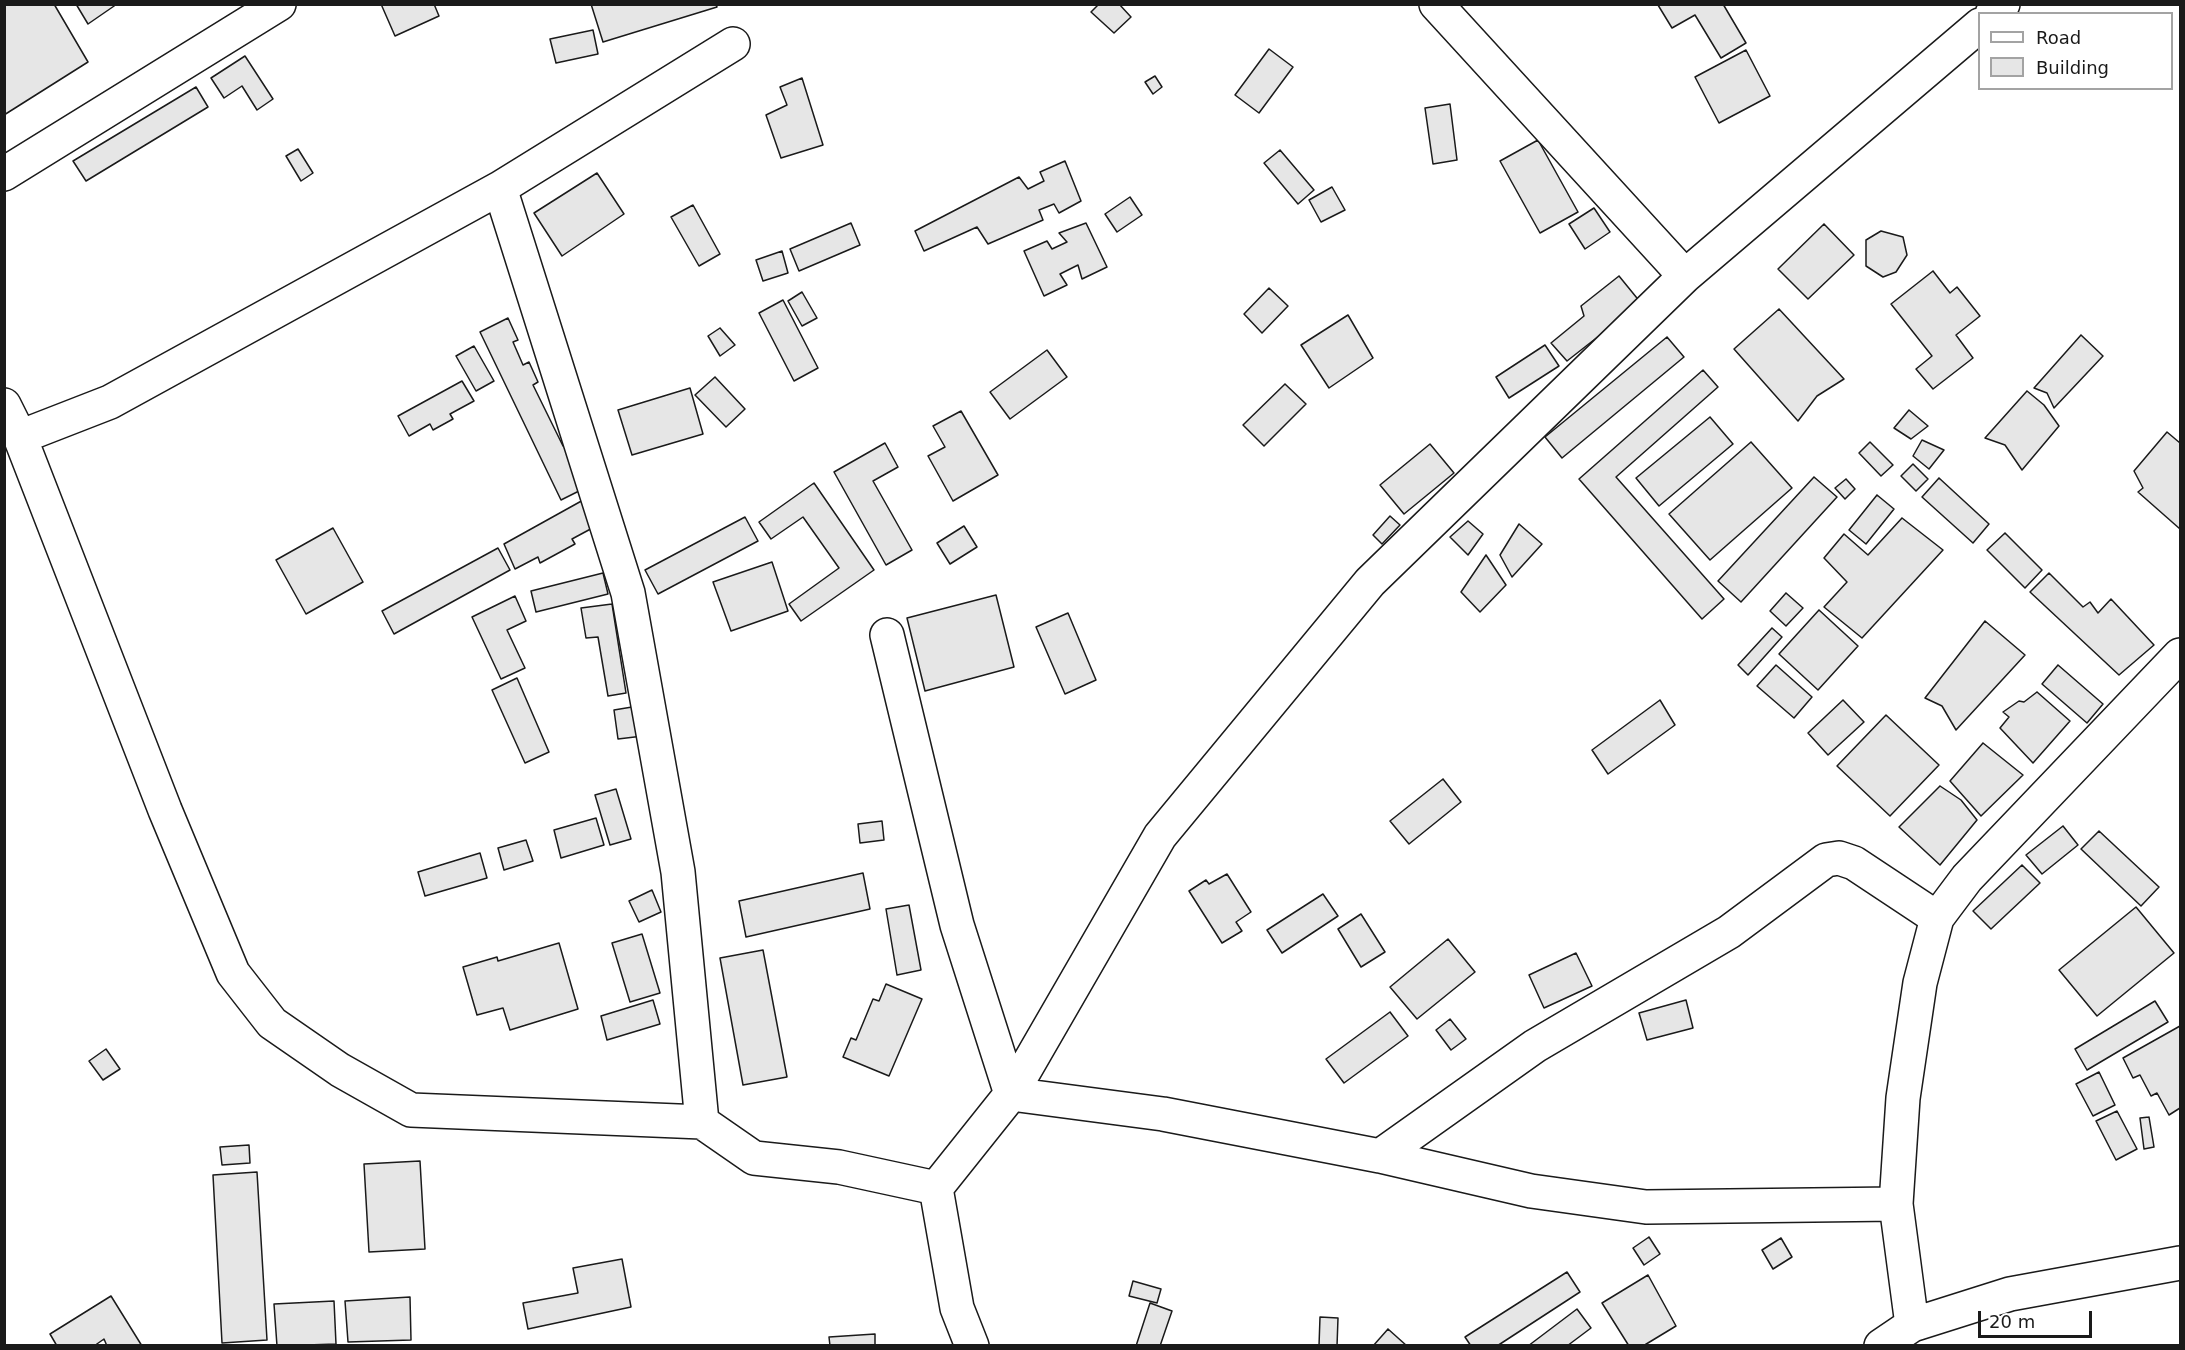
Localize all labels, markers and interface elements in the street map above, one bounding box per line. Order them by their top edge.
legend [1978,12,2173,90]
text: Road [2036,27,2081,48]
text: Building [2036,57,2109,78]
scale bar [1981,1299,2095,1337]
text: 20 m [1989,1311,2035,1332]

